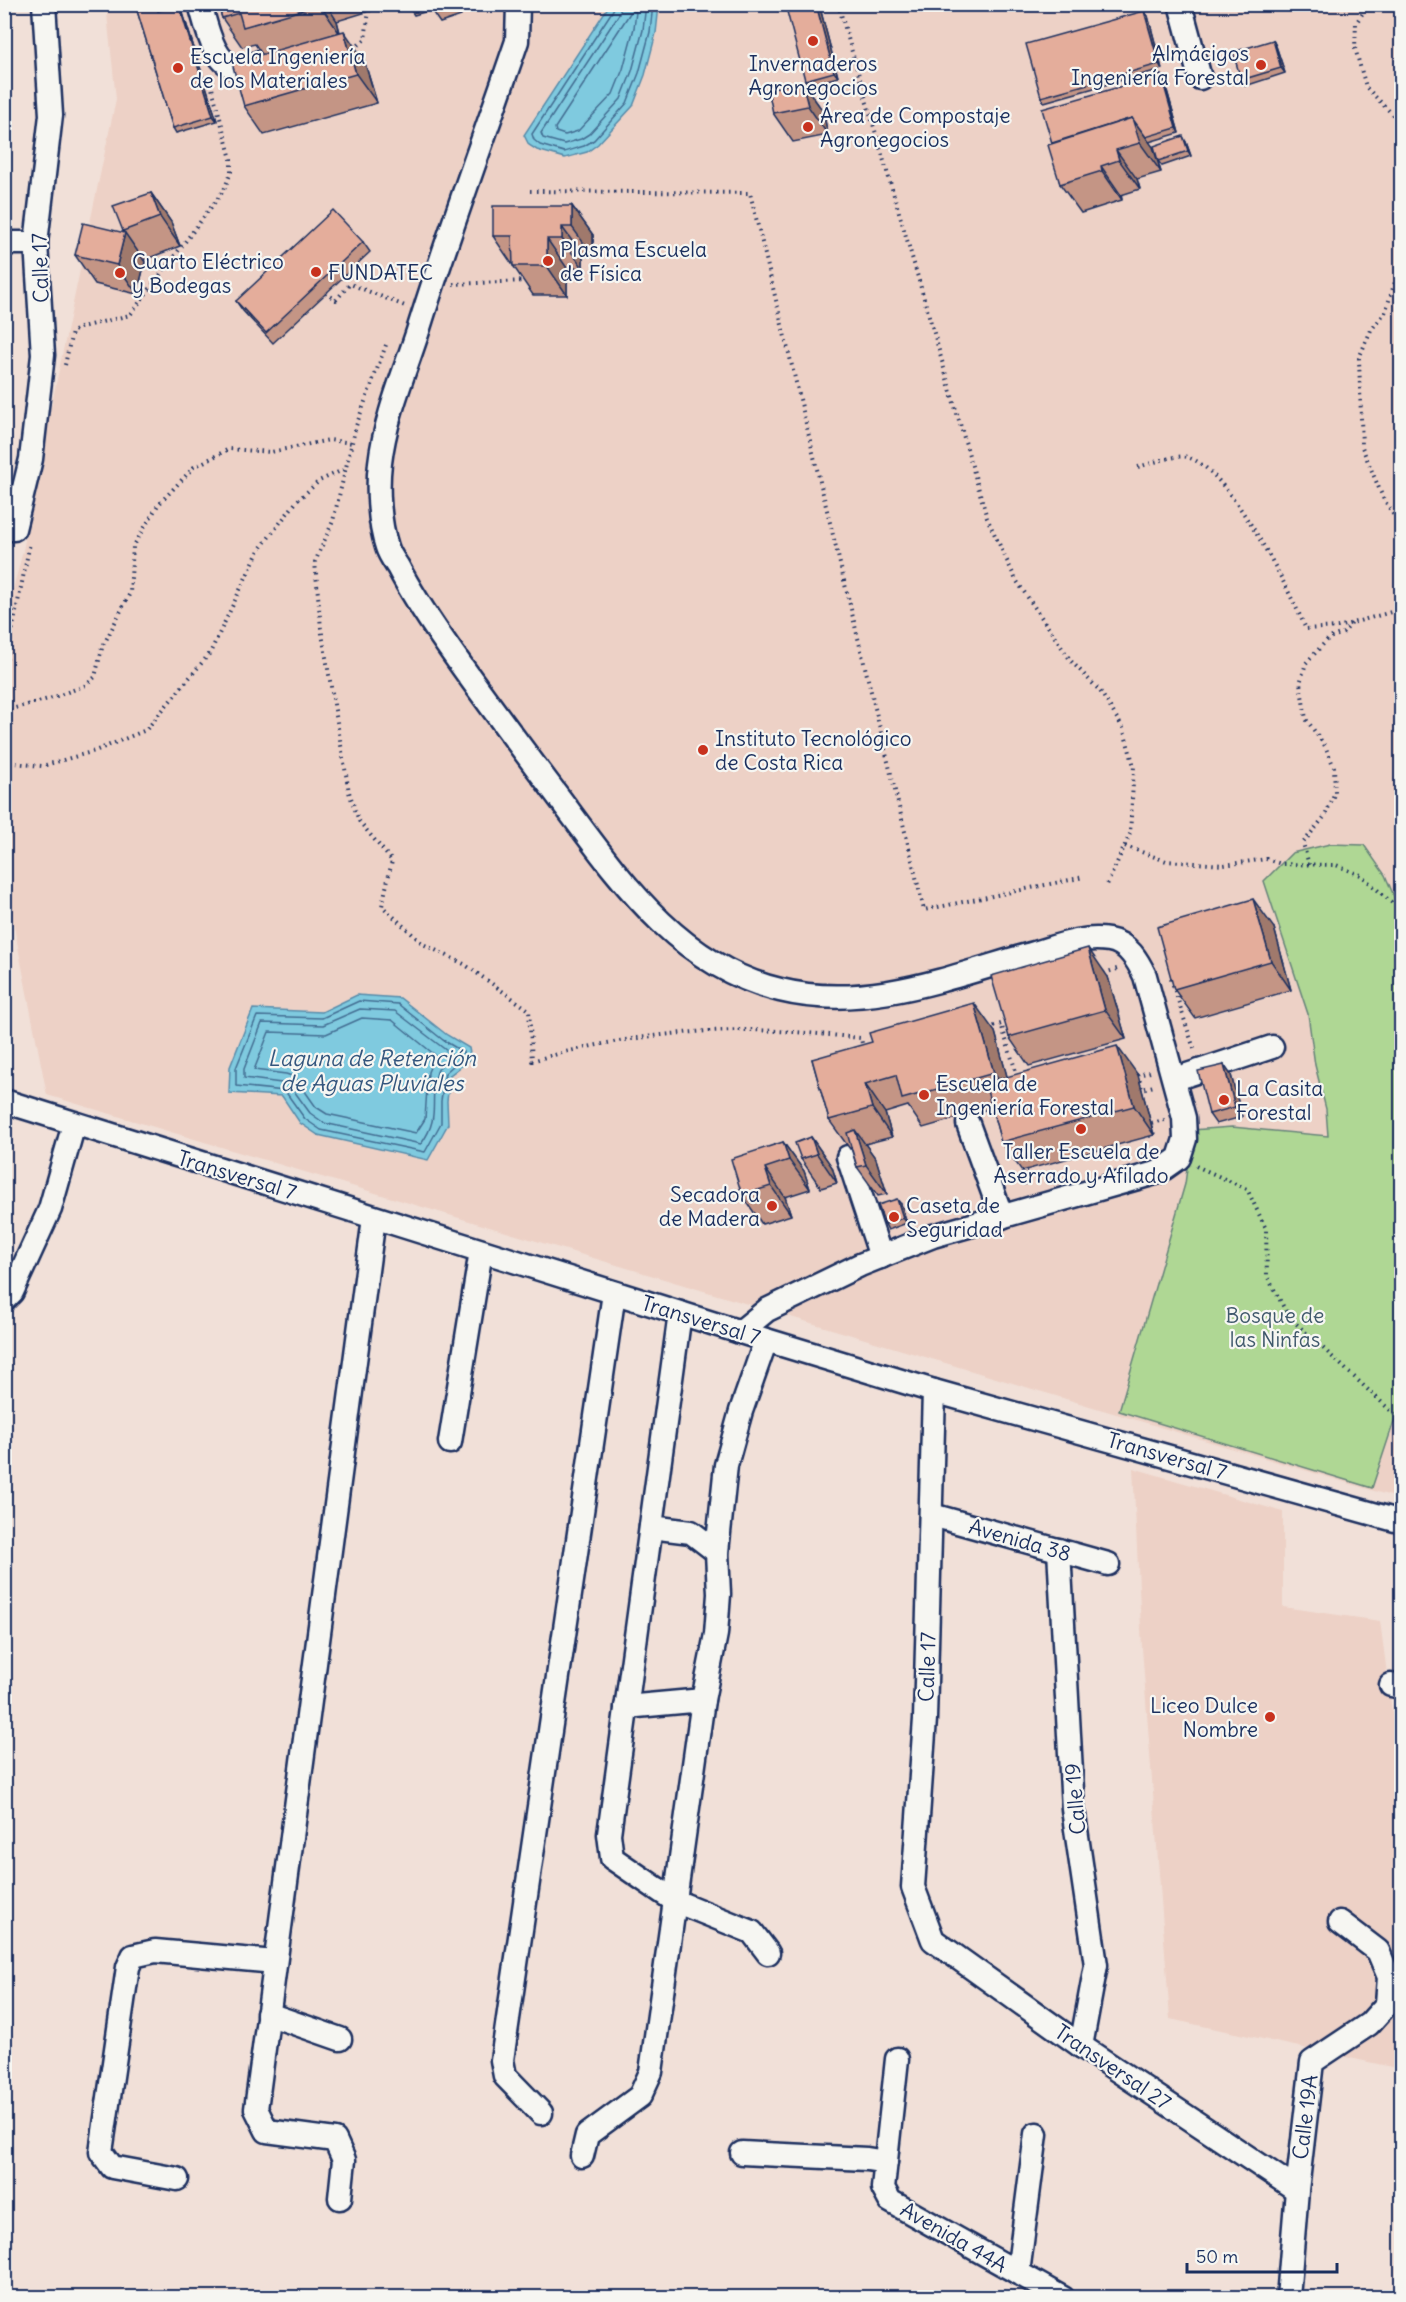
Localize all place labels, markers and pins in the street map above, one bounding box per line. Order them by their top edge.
marker: Invernaderos Agronegocios [806,34,820,48]
place label: Almácigos Ingeniería Forestal [1071,40,1249,91]
place label: Escuela Ingeniería de los Materiales [190,43,365,94]
place label: Invernaderos Agronegocios [748,50,878,101]
marker: Almácigos Ingeniería Forestal [1254,58,1268,72]
marker: Escuela Ingeniería de los Materiales [171,61,185,75]
place label: Área de Compostaje Agronegocios [820,102,1011,153]
marker: Área de Compostaje Agronegocios [801,120,815,134]
place label: Plasma Escuela de Física [560,236,707,287]
place label: Cuarto Eléctrico y Bodegas [132,248,284,299]
marker: Plasma Escuela de Física [541,254,555,268]
place label: FUNDATEC [328,259,433,286]
marker: FUNDATEC [309,265,323,279]
marker: Cuarto Eléctrico y Bodegas [113,266,127,280]
place label: Instituto Tecnológico de Costa Rica [715,725,911,776]
marker: Instituto Tecnológico de Costa Rica [696,743,710,757]
place label: Escuela de Ingeniería Forestal [936,1070,1114,1121]
place label: La Casita Forestal [1236,1075,1323,1126]
marker: Escuela de Ingeniería Forestal [917,1088,931,1102]
marker: La Casita Forestal [1217,1093,1231,1107]
marker: Taller Escuela de Aserrado y Afilado [1074,1122,1088,1136]
place label: Taller Escuela de Aserrado y Afilado [994,1138,1168,1189]
place label: Secadora de Madera [659,1181,760,1232]
place label: Caseta de Seguridad [906,1192,1003,1243]
marker: Secadora de Madera [765,1199,779,1213]
marker: Caseta de Seguridad [887,1210,901,1224]
place label: Liceo Dulce Nombre [1150,1692,1258,1743]
marker: Liceo Dulce Nombre [1263,1710,1277,1724]

